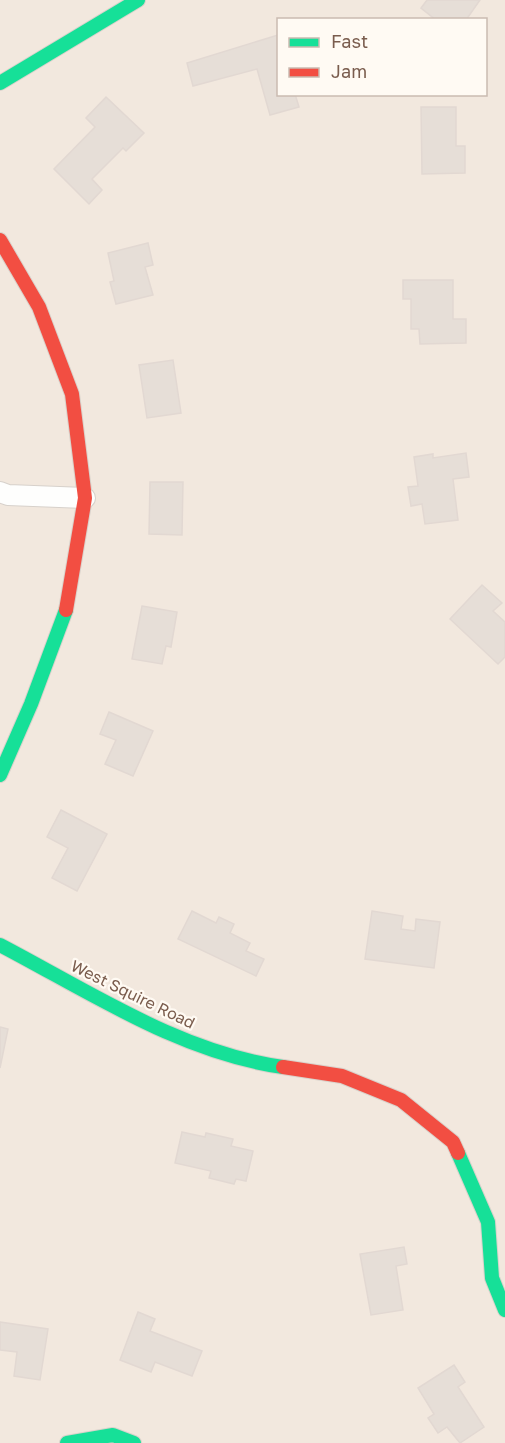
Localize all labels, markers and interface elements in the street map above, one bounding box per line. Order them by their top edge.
legend [277,18,487,96]
text: Fast [331,30,368,52]
text: Jam [331,60,367,82]
street label: West Squire Road [68,955,198,1033]

